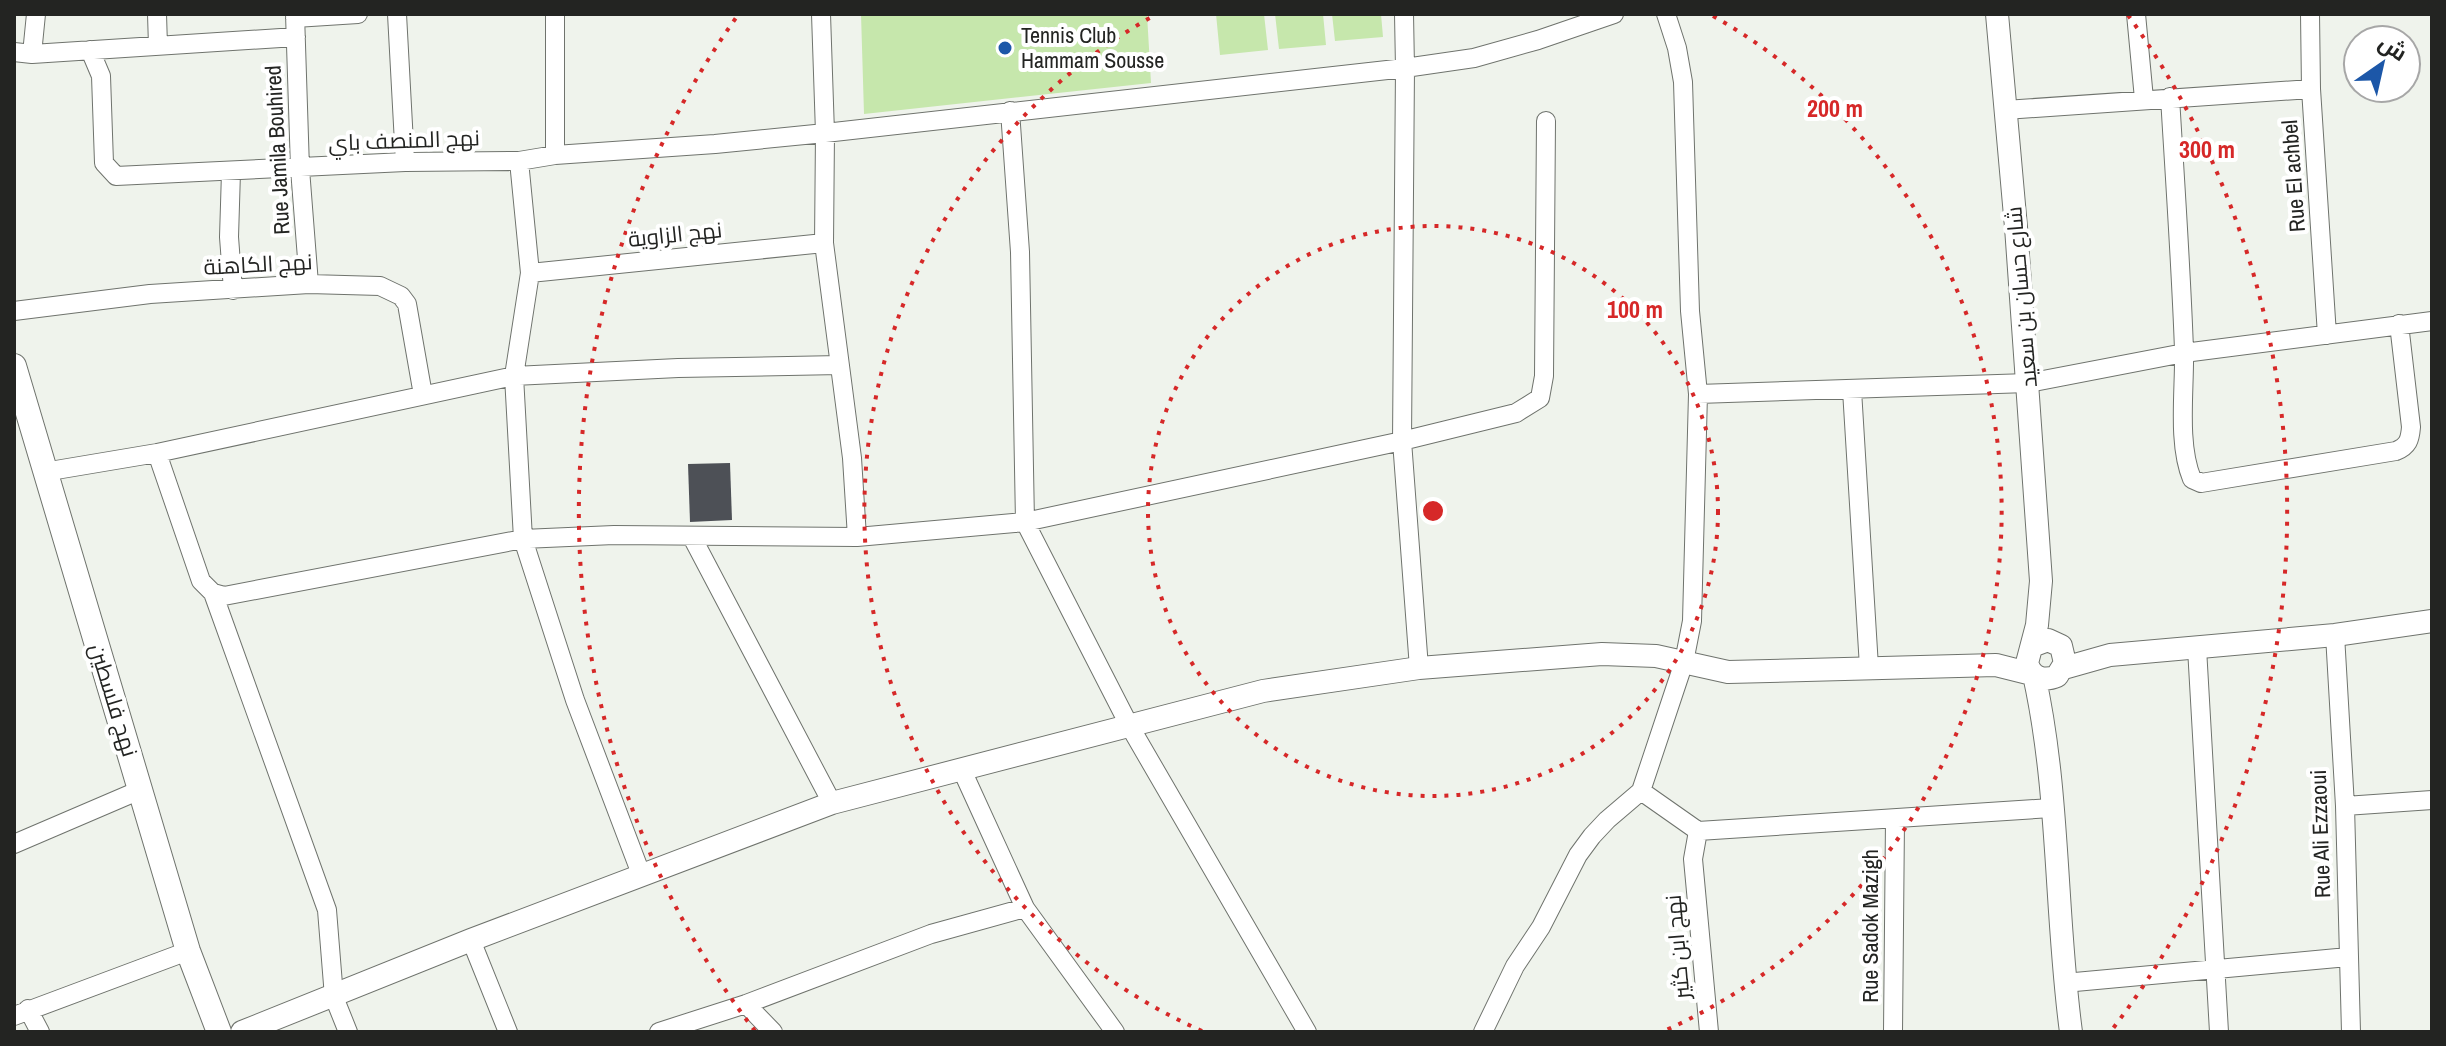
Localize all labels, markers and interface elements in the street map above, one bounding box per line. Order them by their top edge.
place label: Tennis Club Hammam Sousse [1021,20,1164,75]
north arrow [2342,24,2422,104]
text: ش [2373,27,2413,68]
marker: Tennis Club Hammam Sousse [996,39,1014,57]
street label: Rue Jamila Bouhired [258,65,296,235]
text: 200 m [1807,92,1863,124]
street label: Rue El achbel [2274,119,2312,233]
street label: نهج المنصف باي [328,122,480,160]
text: 300 m [2179,133,2235,165]
street label: شارع حسان بن سعيد [1998,205,2044,389]
street label: نهج الزاوية [627,214,723,254]
street label: نهج الكاهنة [203,246,313,282]
text: 100 m [1607,293,1663,325]
centre of rings [1419,497,1447,525]
street label: نهج فلسطين [83,640,145,760]
street label: Rue Ali Ezzaoui [2303,769,2337,899]
street label: Rue Sadok Mazigh [1855,849,1885,1003]
street label: نهج ابن كثير [1657,894,1697,1002]

